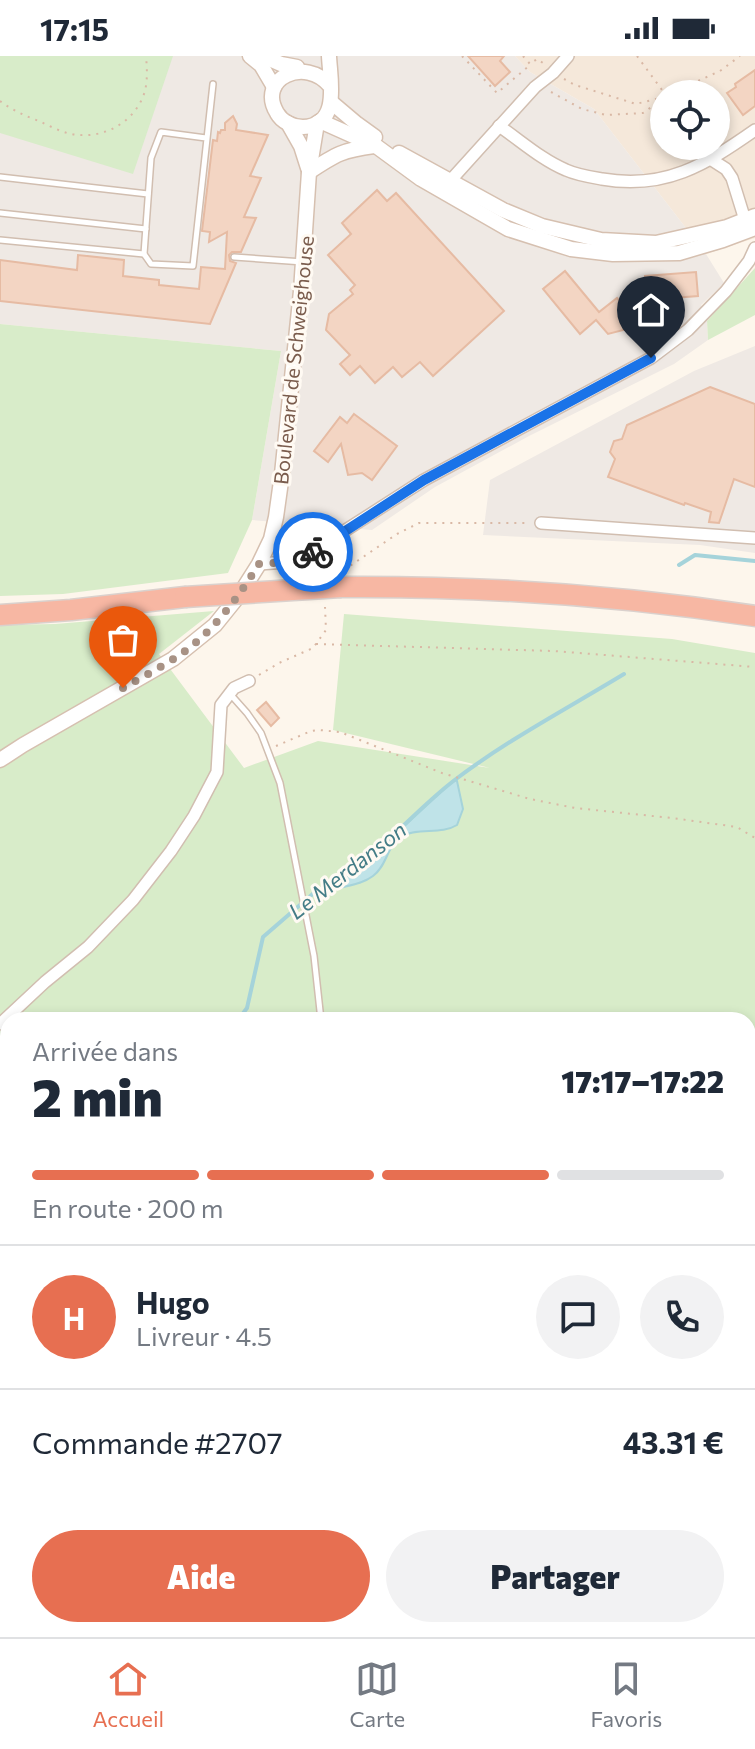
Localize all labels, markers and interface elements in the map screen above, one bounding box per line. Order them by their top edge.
text: 17:15 [40,10,109,47]
map controls [650,80,730,160]
button: locate [650,80,730,160]
street label: Boulevard de Schweighouse [268,234,318,486]
pin [617,276,685,358]
icon: home [629,288,673,332]
courier [273,512,353,592]
icon: bike [291,530,335,574]
pin [89,606,157,688]
icon: bag [101,618,145,662]
water label: Le Merdanson [283,816,411,924]
text: Arrivée dans [32,1035,178,1066]
text: 17:17–17:22 [561,1062,724,1099]
text: 2 min [32,1064,163,1128]
text: En route · 200 m [32,1192,224,1223]
button: chat [536,1275,620,1359]
button: phone [640,1275,724,1359]
text: Hugo [136,1283,210,1320]
text: H [63,1299,85,1336]
text: Livreur · 4.5 [136,1320,272,1351]
text: Commande #2707 [32,1423,283,1460]
text: 43.31 € [623,1423,724,1460]
button: Aide [32,1530,370,1622]
button: Partager [386,1530,724,1622]
tab: Accueil [93,1657,164,1732]
tab: Carte [349,1657,405,1732]
tab: Favoris [590,1657,662,1732]

